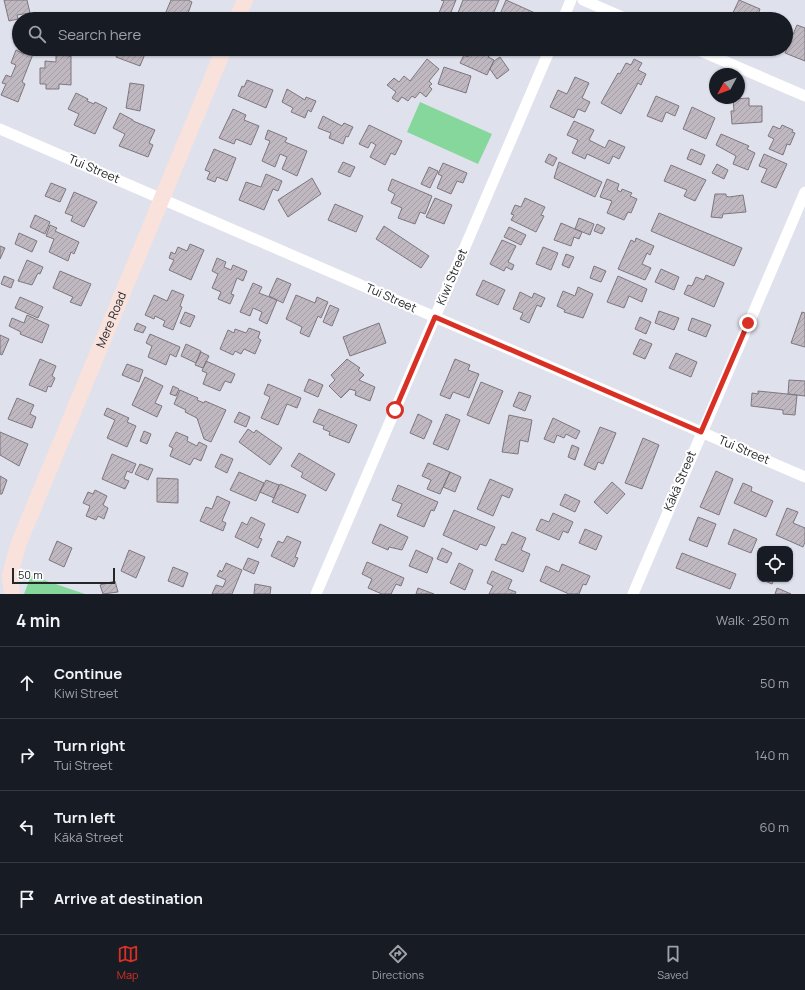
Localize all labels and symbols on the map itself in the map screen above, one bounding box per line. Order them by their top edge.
north arrow [709,68,745,104]
street label: Tui Street [66,150,123,187]
street label: Kiwi Street [432,246,471,308]
street label: Tui Street [363,279,420,316]
street label: Mere Road [92,289,130,350]
route end [739,314,757,332]
route start [386,401,404,419]
street label: Tui Street [716,431,773,468]
street label: Kākā Street [659,448,700,514]
scale bar [12,566,115,585]

